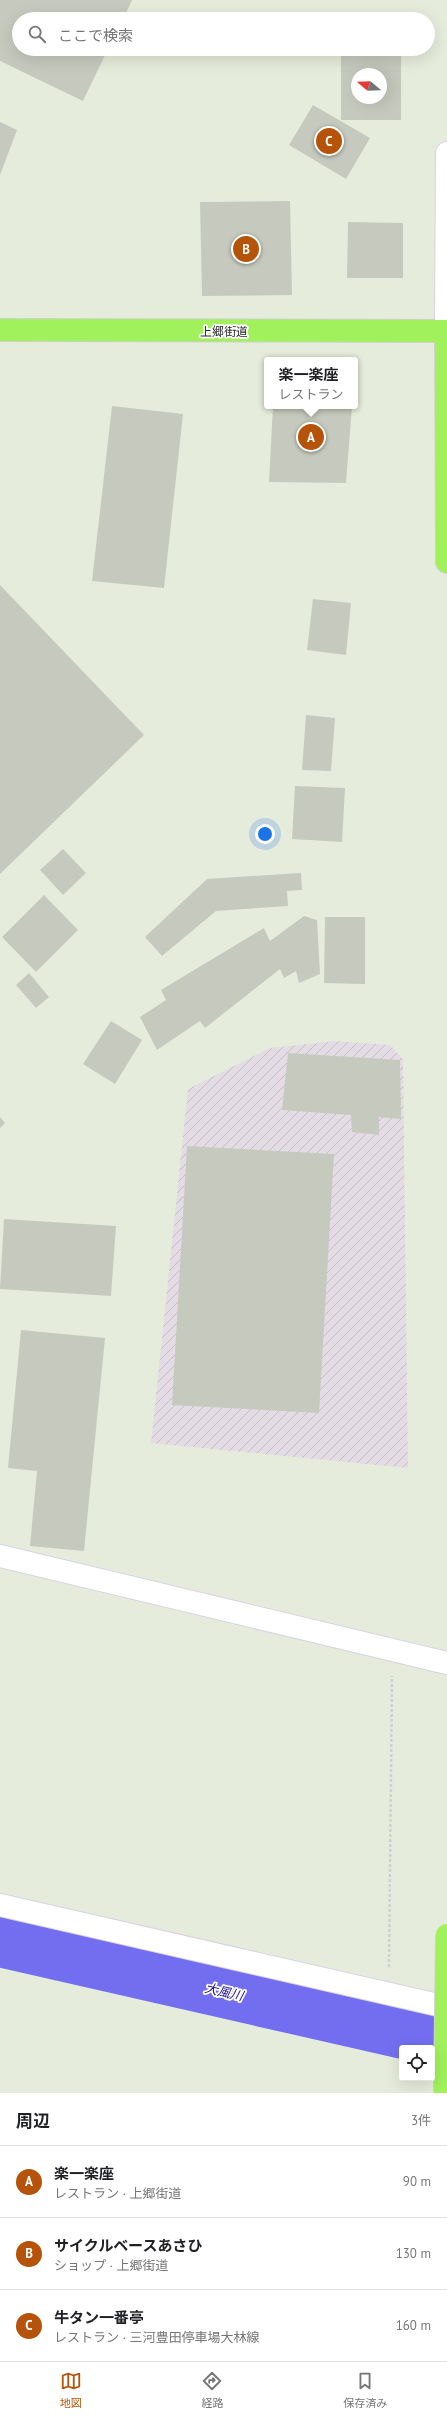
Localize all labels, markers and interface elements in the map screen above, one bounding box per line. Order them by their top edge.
search box [12,12,435,56]
icon: search [26,23,48,45]
text: ここで検索 [58,26,133,45]
north arrow [351,68,387,104]
pin: C [316,126,342,156]
pin: B [233,234,259,264]
street label: 上郷街道 [200,324,248,339]
popup [264,357,358,409]
text: 楽一楽座 [278,365,339,384]
text: レストラン [278,386,344,403]
pin: A [298,422,324,452]
your location [255,824,275,844]
water label: 大風川 [203,1979,247,2005]
map controls [399,2045,435,2081]
button: locate [399,2045,435,2081]
text: 周辺 [16,2110,50,2132]
text: 3件 [411,2112,431,2129]
text: 楽一楽座 [54,2164,114,2183]
text: A [25,2173,33,2190]
text: 90 m [403,2173,431,2190]
text: レストラン · 上郷街道 [54,2185,181,2202]
text: サイクルベースあさひ [54,2236,203,2255]
text: B [25,2245,33,2262]
text: 130 m [396,2245,431,2262]
text: ショップ · 上郷街道 [54,2257,168,2274]
text: 牛タン一番亭 [54,2308,144,2327]
text: C [25,2317,33,2334]
text: 160 m [396,2317,431,2334]
text: レストラン · 三河豊田停車場大林線 [54,2329,259,2346]
tab: 地図 [60,2370,82,2410]
tab: 経路 [201,2370,223,2410]
tab: 保存済み [343,2370,387,2410]

